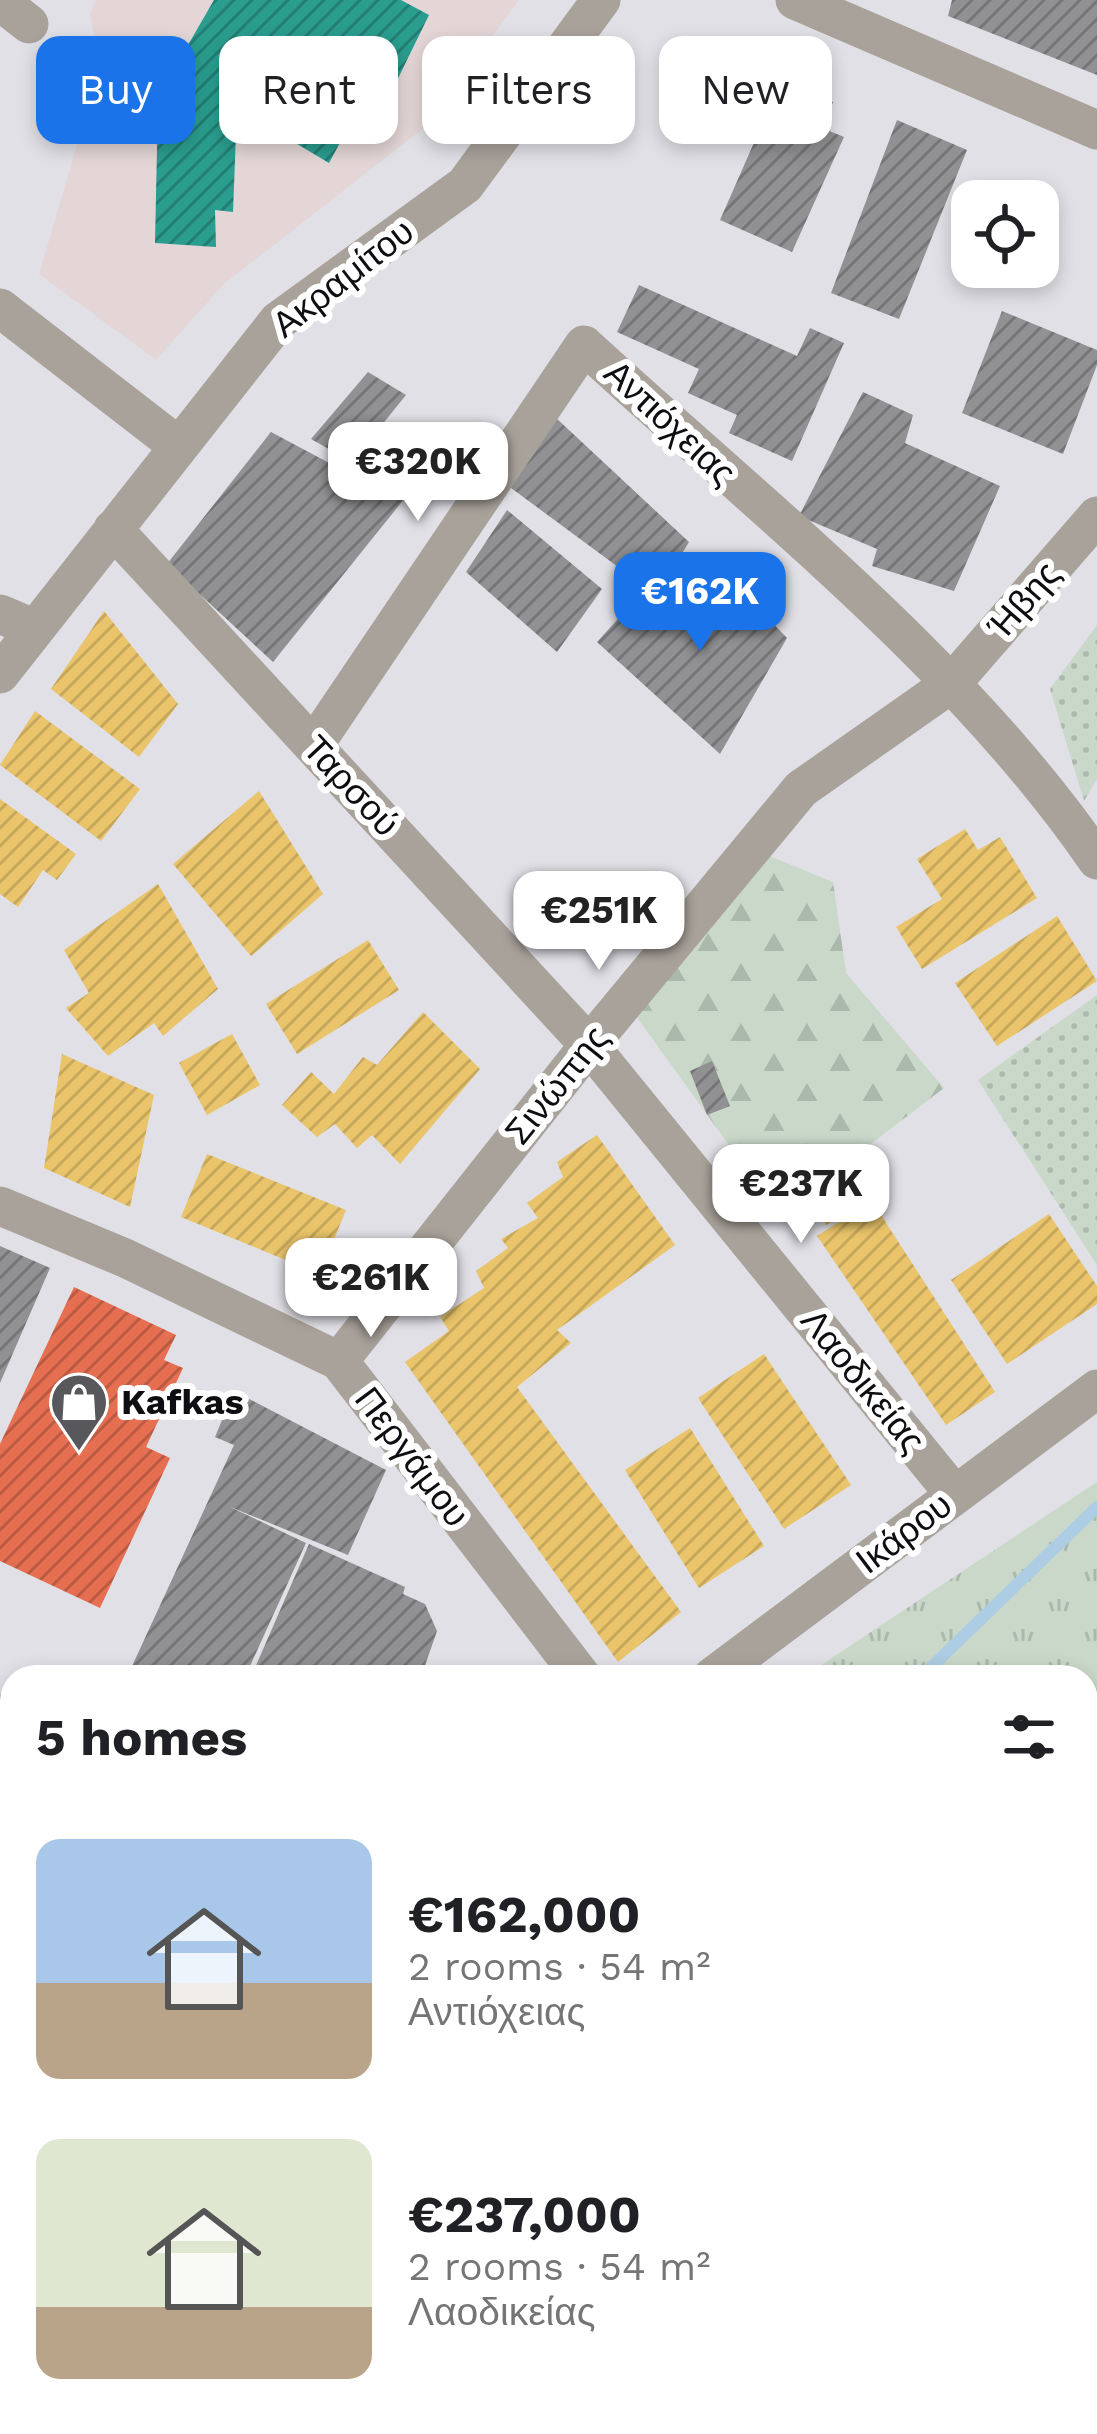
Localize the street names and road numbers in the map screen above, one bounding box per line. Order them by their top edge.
street label: Ακραμίτου [264,210,422,346]
street label: Αντιόχειας [596,352,744,494]
street label: Ήβης [979,553,1069,648]
street label: Ταρσού [294,727,408,845]
street label: Σινώπης [497,1017,617,1153]
street label: Λαοδικείας [792,1301,934,1461]
street label: Περγάμου [346,1379,478,1535]
street label: Ικάρου [848,1484,960,1582]

